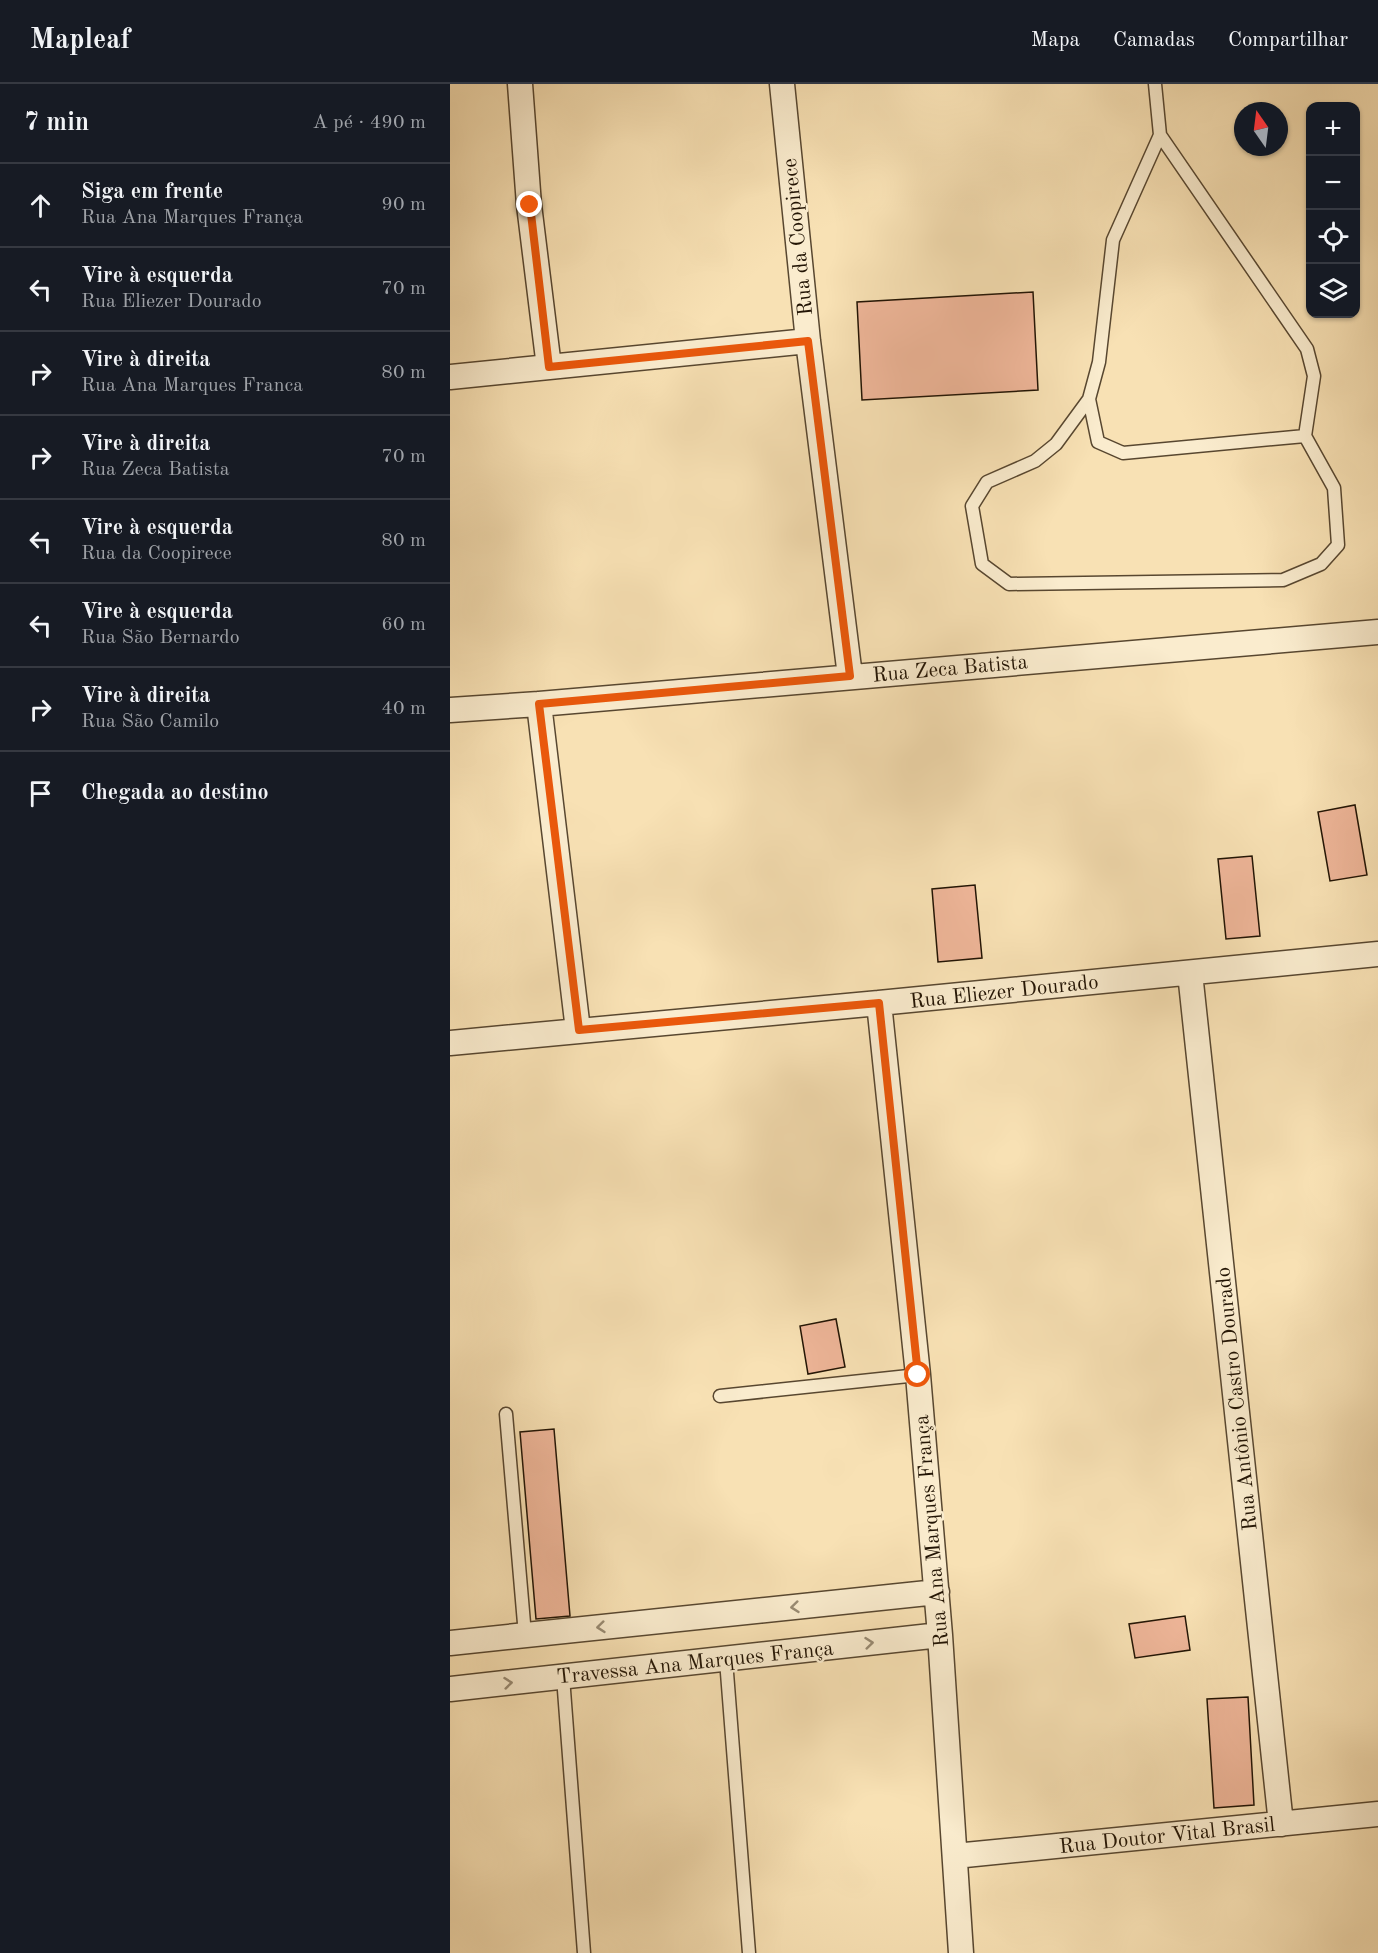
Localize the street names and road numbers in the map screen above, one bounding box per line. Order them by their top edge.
street label: Rua da Coopirece [780,157,817,317]
street label: Rua Zeca Batista [872,652,1029,687]
street label: Rua Eliezer Dourado [909,972,1100,1013]
street label: Rua Antônio Castro Dourado [1213,1266,1262,1532]
street label: Rua Ana Marques França [912,1414,953,1648]
street label: Travessa Ana Marques França [556,1639,835,1688]
street label: Rua Doutor Vital Brasil [1058,1815,1276,1858]

